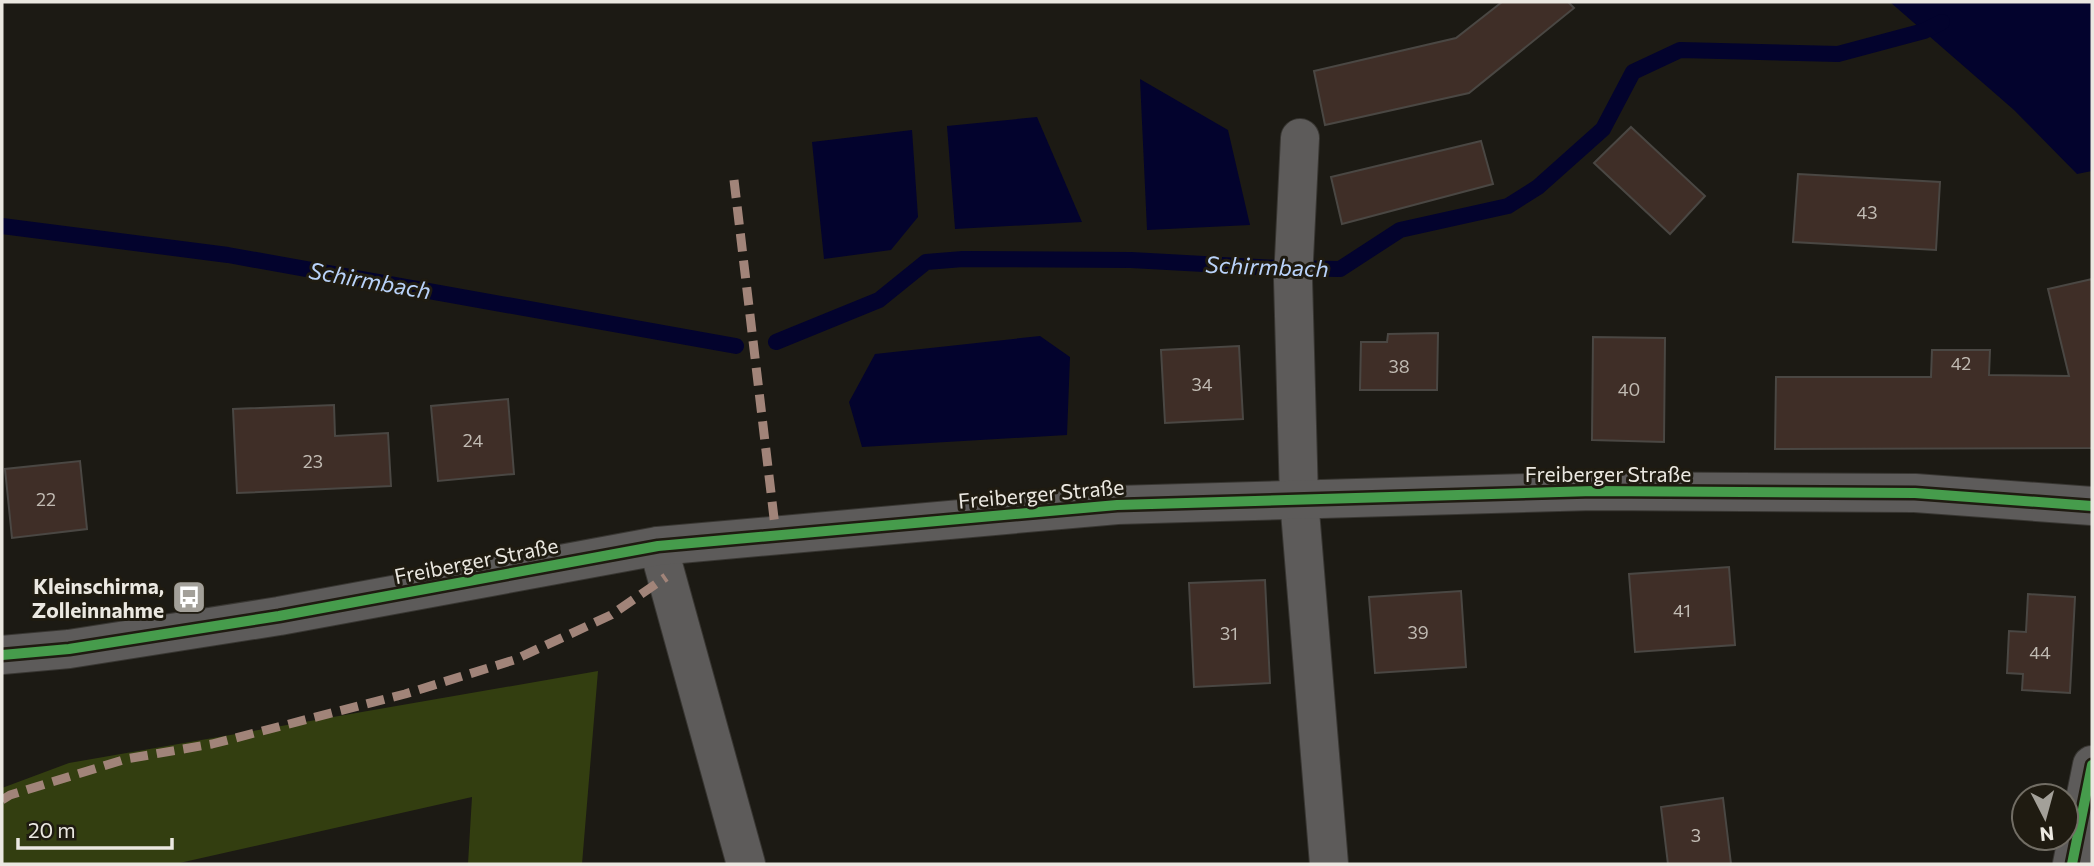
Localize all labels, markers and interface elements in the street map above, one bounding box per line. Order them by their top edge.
house number: 43 [1856,201,1878,223]
water label: Schirmbach [1205,250,1329,282]
water label: Schirmbach [307,255,433,305]
house number: 42 [1951,352,1971,374]
house number: 38 [1388,355,1410,377]
house number: 34 [1191,373,1213,395]
house number: 40 [1618,378,1640,400]
house number: 24 [463,429,483,451]
house number: 23 [303,450,323,472]
street label: Freiberger Straße [1525,461,1691,486]
street label: Freiberger Straße [957,473,1125,513]
house number: 22 [36,488,56,510]
street label: Freiberger Straße [392,532,560,588]
place label: Kleinschirma, Zolleinnahme [32,573,164,622]
bus stop icon: Kleinschirma, Zolleinnahme [170,578,208,616]
house number: 41 [1673,599,1691,621]
house number: 39 [1407,621,1429,643]
house number: 31 [1220,622,1238,644]
house number: 44 [2029,641,2051,663]
north arrow [2010,782,2080,852]
scale bar [18,806,172,850]
text: 20 m [28,817,76,842]
text: N [2039,822,2055,847]
house number: 3 [1691,824,1701,846]

